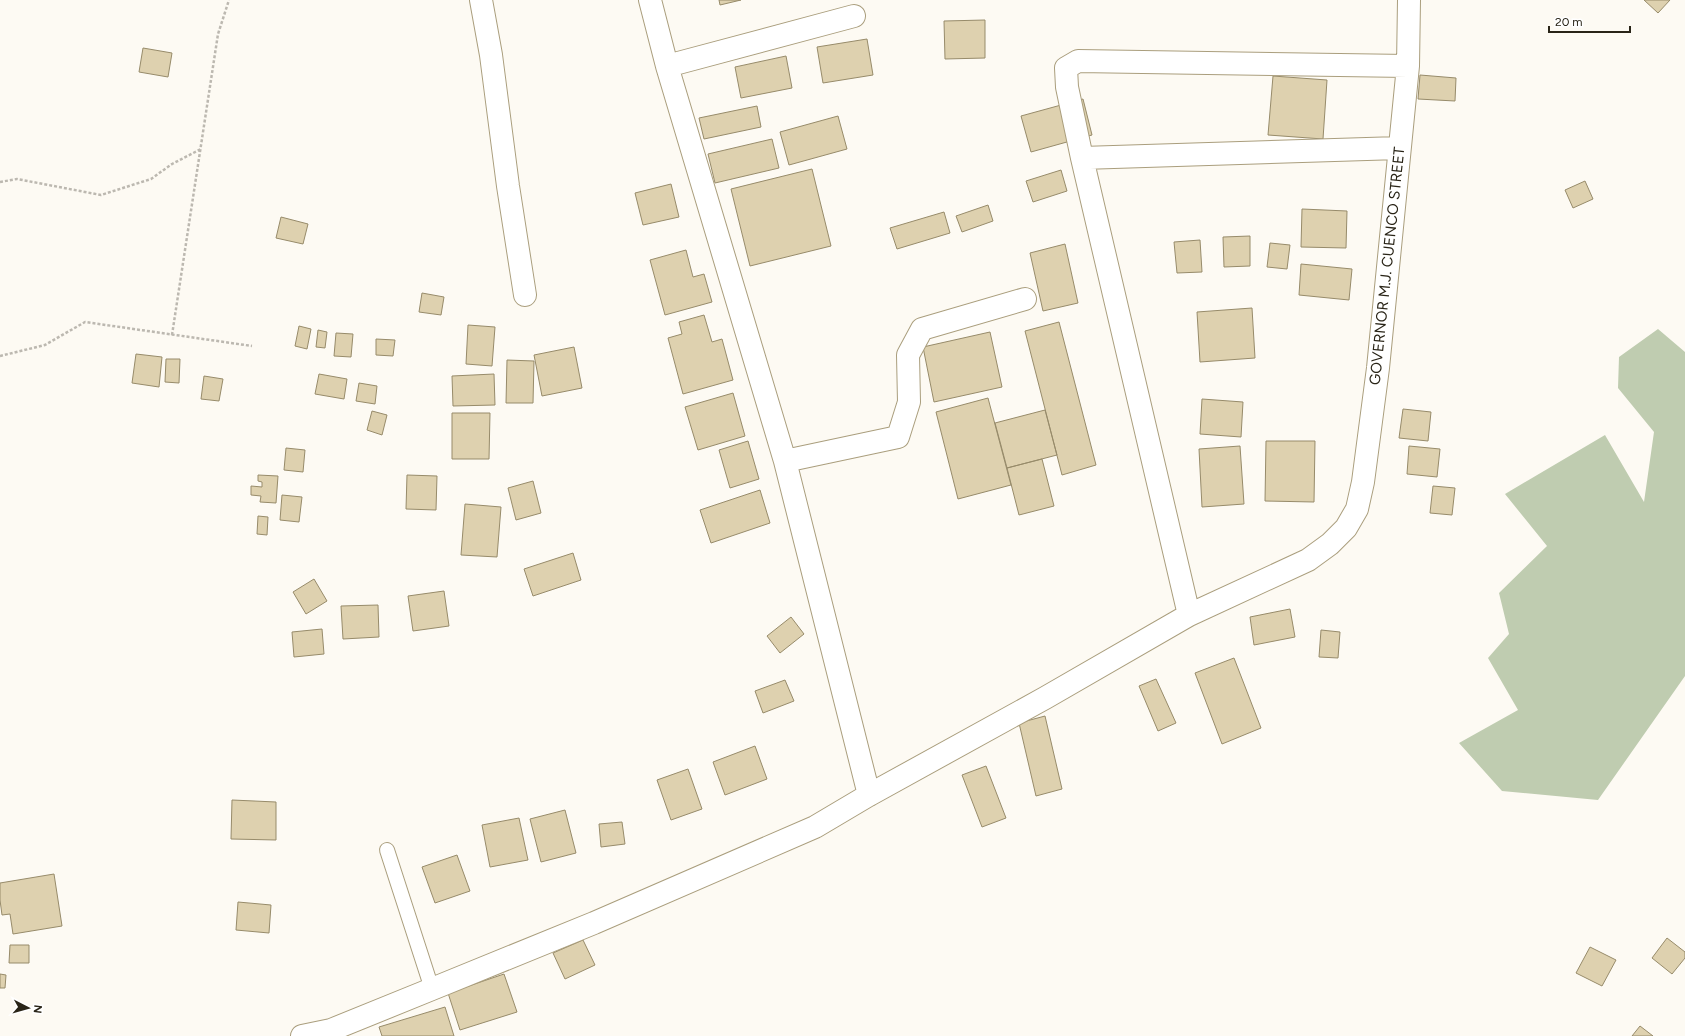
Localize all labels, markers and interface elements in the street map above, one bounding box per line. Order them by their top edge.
scale bar [1549,8,1630,34]
text: 20 m [1555,15,1583,29]
street label: GOVERNOR M.J. CUENCO STREET [1366,145,1409,386]
north arrow [8,988,48,1028]
text: N [31,1004,44,1014]

